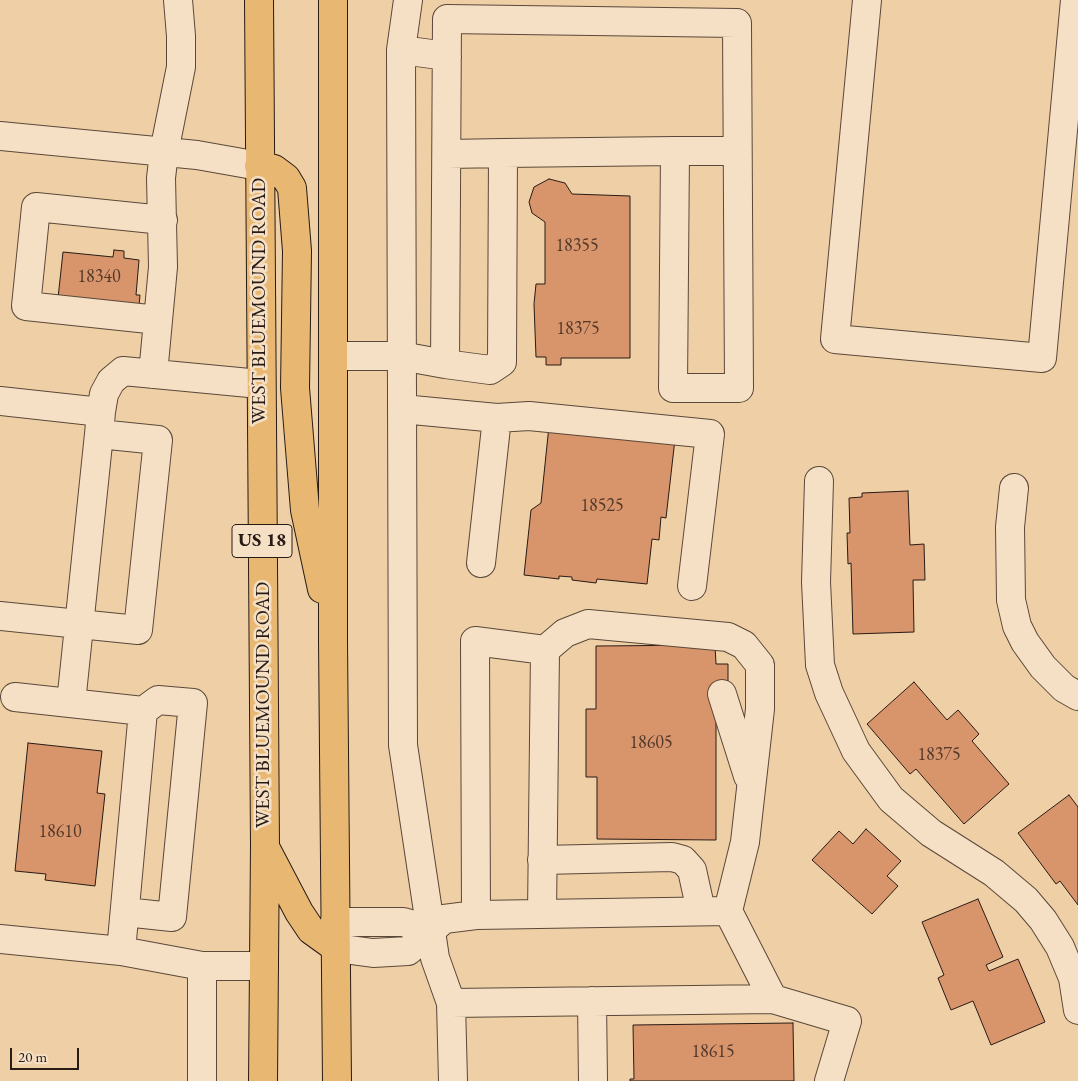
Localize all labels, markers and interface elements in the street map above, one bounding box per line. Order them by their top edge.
street label: WEST BLUEMOUND ROAD [248,178,272,424]
house number: 18355 [555,235,599,257]
house number: 18340 [77,266,121,288]
house number: 18375 [556,318,600,340]
house number: 18525 [580,495,624,517]
road number: US 18 [232,524,292,558]
street label: WEST BLUEMOUND ROAD [252,582,276,828]
house number: 18605 [629,732,673,754]
house number: 18375 [917,744,961,766]
house number: 18610 [38,821,82,843]
scale bar [12,1038,81,1070]
house number: 18615 [691,1041,735,1063]
text: 20 m [18,1047,47,1066]

